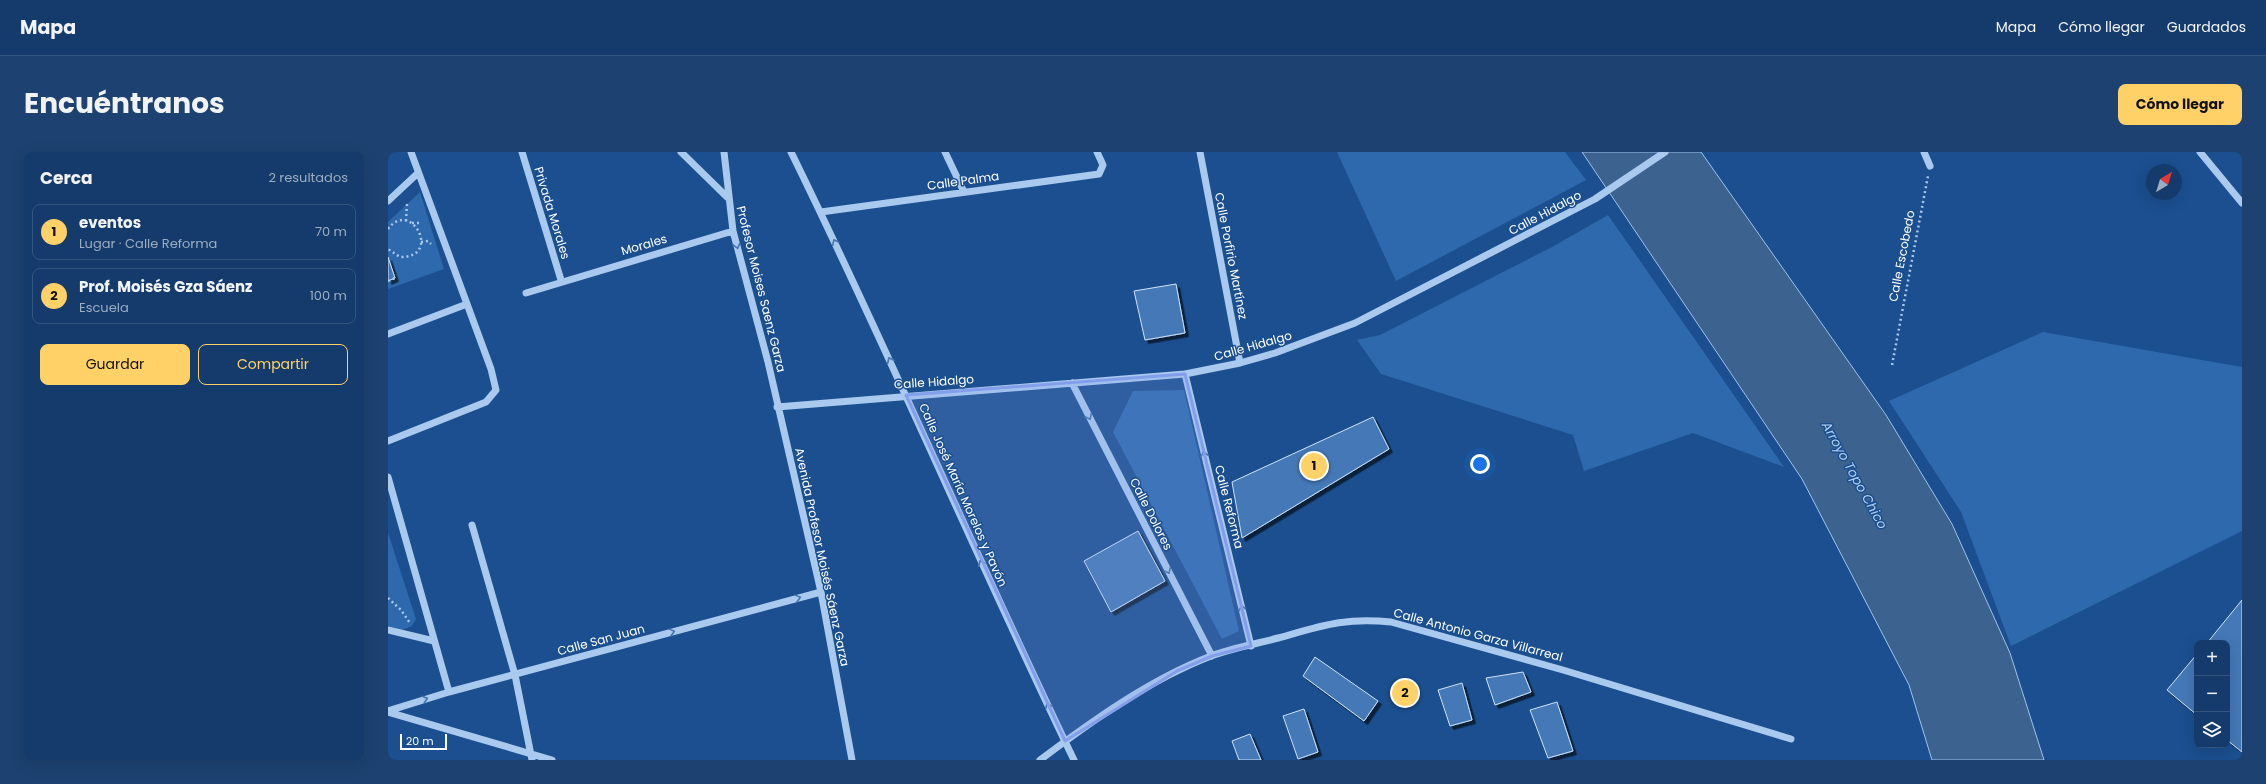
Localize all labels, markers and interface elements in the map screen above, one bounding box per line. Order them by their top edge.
text: Mapa [20,14,76,41]
text: Mapa [1996,17,2036,37]
text: Cómo llegar [2058,17,2145,37]
text: Guardados [2167,17,2246,37]
text: Encuéntranos [24,84,225,123]
button: Cómo llegar [2118,84,2242,125]
north arrow [2146,164,2182,200]
street label: Privada Morales [530,165,575,261]
text: Cerca [40,166,93,190]
street label: Calle Palma [926,167,1000,194]
text: 2 resultados [268,168,348,187]
street label: Calle Hidalgo [1505,186,1584,239]
street label: Calle Porfirio Martínez [1211,191,1252,321]
street label: Profesor Moises Saenz Garza [733,204,790,374]
street label: Calle Escobedo [1884,208,1919,303]
text: eventos [79,212,141,233]
text: 1 [52,222,56,241]
text: 70 m [315,222,347,241]
street label: Morales [619,230,669,259]
text: Lugar · Calle Reforma [79,234,217,253]
one-way arrow [832,239,840,246]
one-way arrow [732,242,741,249]
text: Prof. Moisés Gza Sáenz [79,276,253,297]
text: 2 [50,286,58,305]
text: 100 m [310,286,347,305]
text: Escuela [79,298,129,317]
street label: Calle Hidalgo [1212,326,1294,365]
button: Guardar [40,344,190,385]
button: Compartir [198,344,348,385]
one-way arrow [887,357,895,364]
street label: Calle Hidalgo [893,370,975,393]
street label: Calle José María Morelos y Pavón [915,400,1012,589]
one-way arrow [1085,413,1092,421]
water label: Arroyo Topo Chico [1817,417,1892,533]
street label: Avenida Profesor Moisés Sáenz Garza [791,446,854,668]
one-way arrow [1201,451,1209,457]
pin: 1 [1301,451,1327,481]
your location [1470,454,1490,474]
street label: Calle Reforma [1211,463,1248,550]
street label: Calle Dolores [1126,475,1177,553]
one-way arrow [978,560,986,567]
one-way arrow [1163,566,1171,574]
one-way arrow [794,594,801,603]
one-way arrow [1238,604,1246,611]
street label: Calle Antonio Garza Villarreal [1392,604,1565,665]
street label: Calle San Juan [555,620,646,659]
one-way arrow [669,628,676,637]
map controls [2194,640,2230,748]
button: + [2194,640,2230,676]
button: − [2194,676,2230,712]
pin: 2 [1392,678,1418,708]
one-way arrow [422,695,429,704]
one-way arrow [1045,703,1053,710]
button: layers [2194,712,2230,748]
scale bar [400,732,447,751]
text: 20 m [406,733,434,749]

